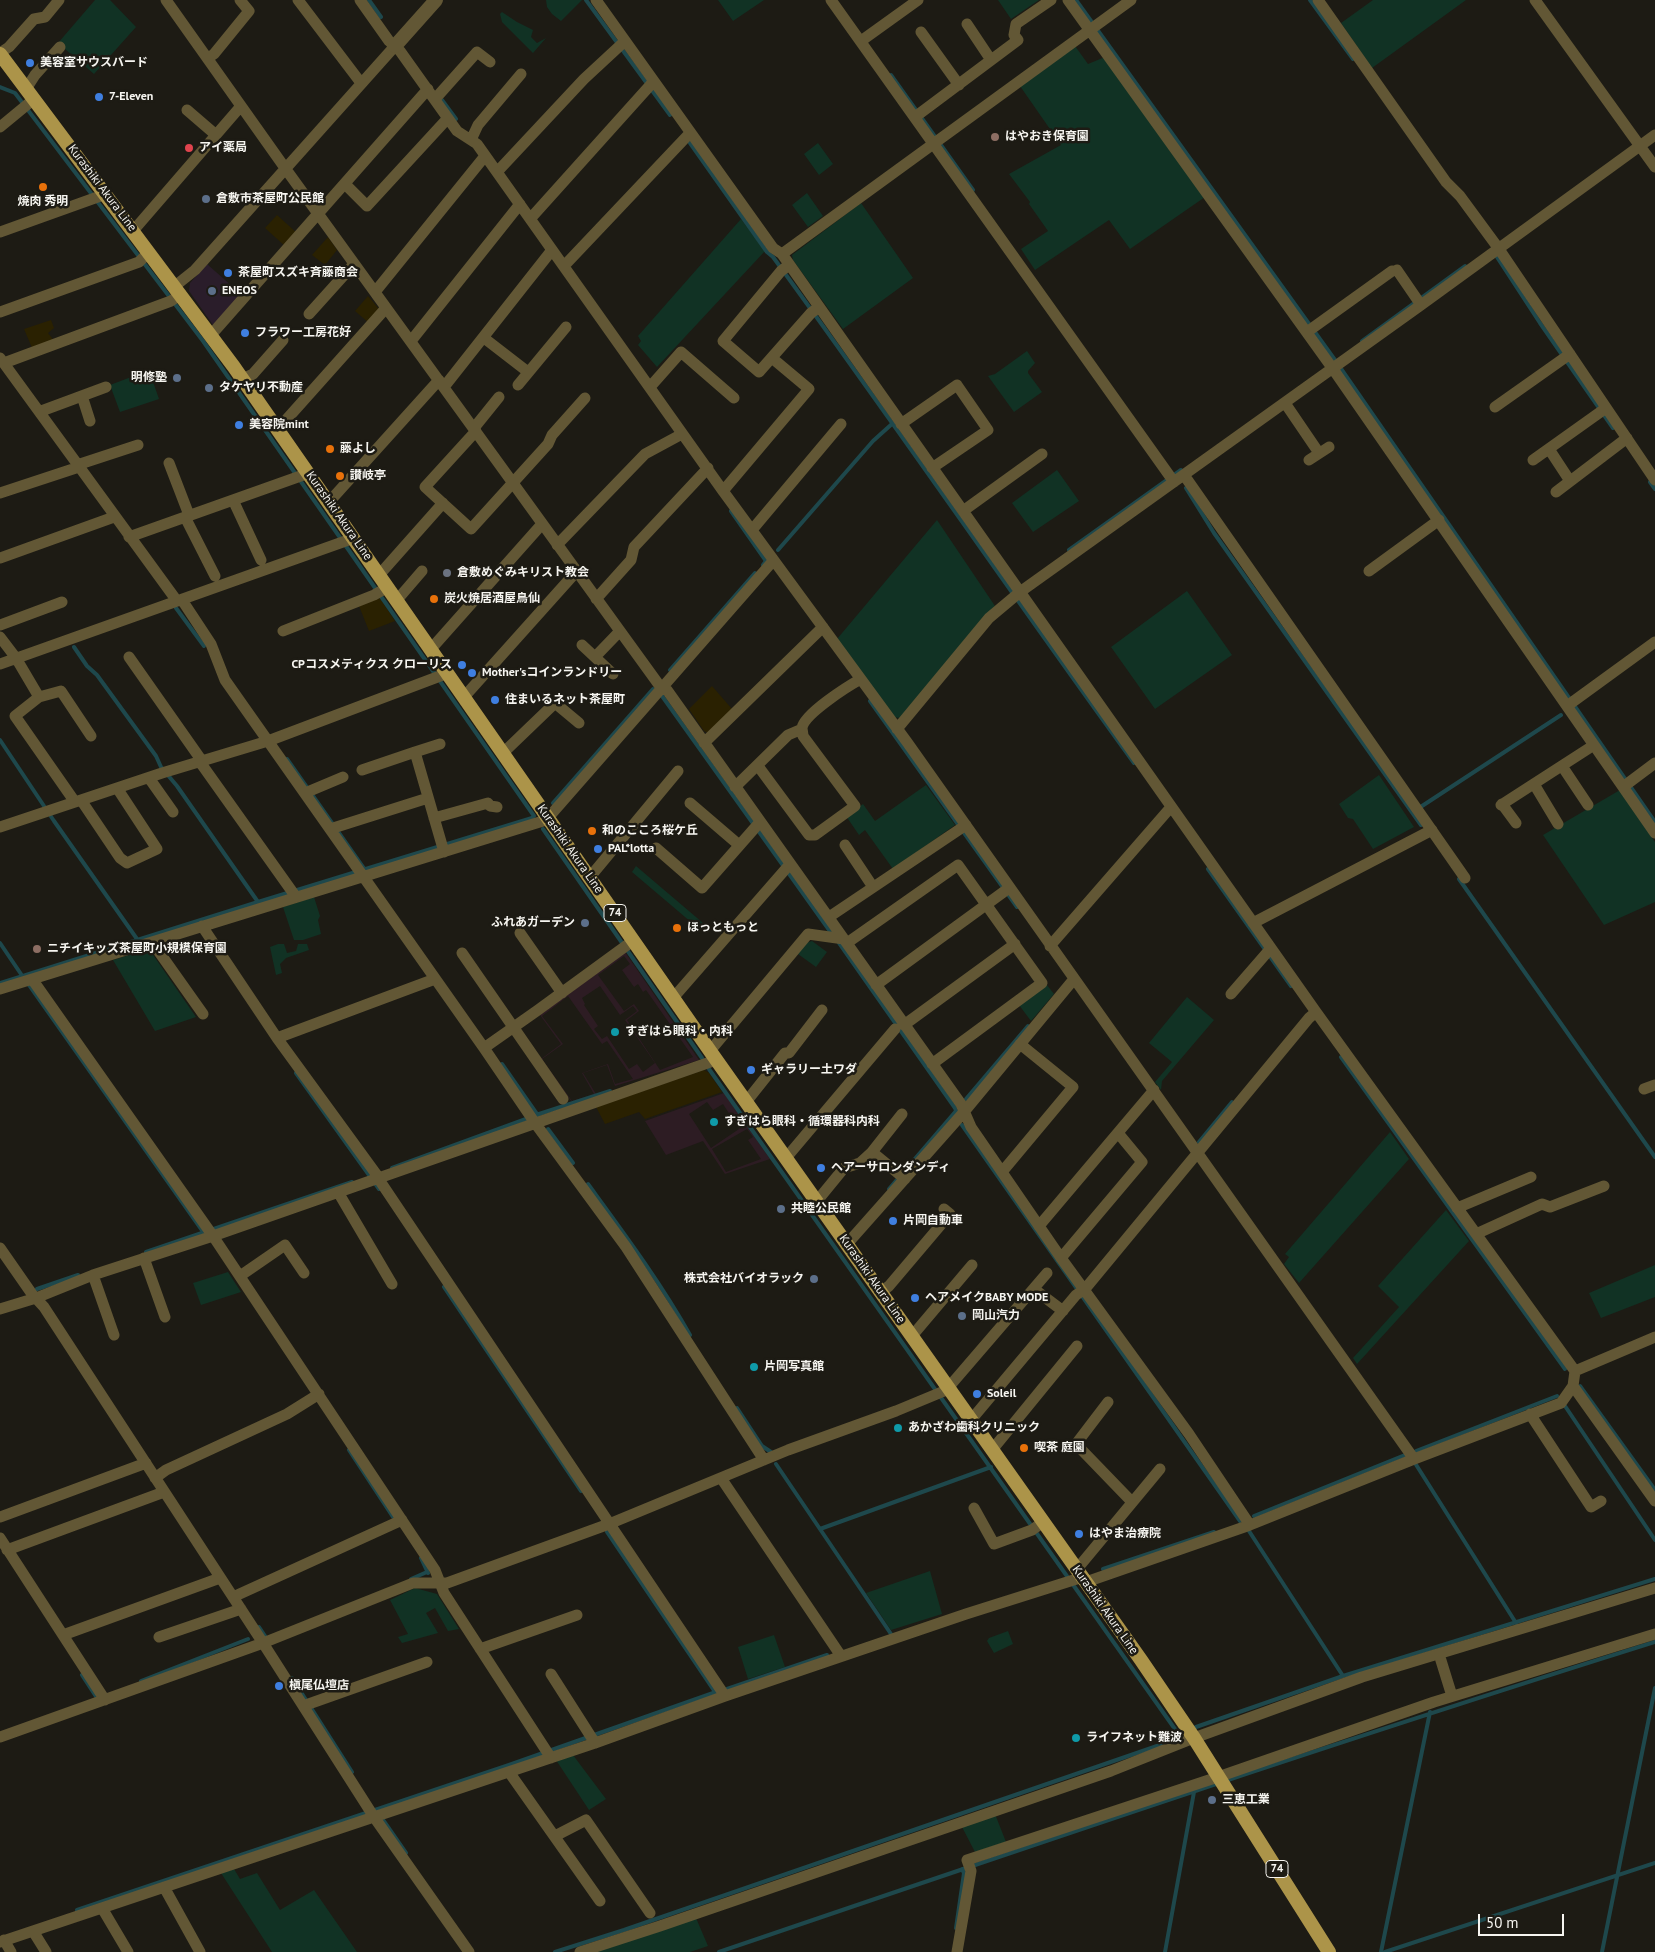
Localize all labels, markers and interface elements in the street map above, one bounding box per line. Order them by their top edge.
place label: 美容室サウスバード [40,56,148,70]
marker: 美容室サウスバード [24,57,36,69]
place label: 7-Eleven [109,90,153,104]
marker: 7-Eleven [93,91,105,103]
place label: はやおき保育園 [1005,130,1089,144]
marker: はやおき保育園 [989,131,1001,143]
place label: アイ薬局 [199,141,247,155]
street label: Kurashiki Akura Line [65,142,139,234]
marker: アイ薬局 [183,142,195,154]
marker: 焼肉 秀明 [37,181,49,193]
place label: 倉敷市茶屋町公民館 [216,192,324,206]
marker: 倉敷市茶屋町公民館 [200,193,212,205]
place label: 焼肉 秀明 [17,195,69,209]
place label: 茶屋町スズキ斉藤商会 [238,266,358,280]
marker: 茶屋町スズキ斉藤商会 [222,267,234,279]
place label: ENEOS [222,284,257,298]
marker: ENEOS [206,285,218,297]
place label: フラワー工房花好 [255,326,351,340]
marker: フラワー工房花好 [239,327,251,339]
place label: 明修塾 [131,371,167,385]
marker: 明修塾 [171,372,183,384]
place label: タケヤリ不動産 [219,381,303,395]
marker: タケヤリ不動産 [203,382,215,394]
place label: 美容院mint [249,418,309,432]
marker: 美容院mint [233,419,245,431]
place label: 藤よし [340,442,376,456]
marker: 藤よし [324,443,336,455]
street label: Kurashiki Akura Line [303,469,375,563]
place label: 讃岐亭 [350,469,386,483]
marker: 讃岐亭 [334,470,346,482]
place label: 倉敷めぐみキリスト教会 [457,566,589,580]
marker: 倉敷めぐみキリスト教会 [441,567,453,579]
place label: 炭火焼居酒屋鳥仙 [444,592,540,606]
marker: 炭火焼居酒屋鳥仙 [428,593,440,605]
place label: CPコスメティクス クローリス [291,658,452,672]
marker: CPコスメティクス クローリス [456,659,468,671]
place label: Mother'sコインランドリー [482,666,622,680]
marker: Mother'sコインランドリー [466,667,478,679]
place label: 住まいるネット茶屋町 [505,693,625,707]
marker: 住まいるネット茶屋町 [489,694,501,706]
street label: Kurashiki Akura Line [534,802,606,896]
place label: 和のこころ桜ケ丘 [602,824,698,838]
marker: 和のこころ桜ケ丘 [586,825,598,837]
place label: PAL*lotta [608,842,654,856]
marker: PAL*lotta [592,843,604,855]
road number: 74 [604,904,626,921]
place label: ふれあガーデン [491,916,575,930]
marker: ふれあガーデン [579,917,591,929]
place label: ほっともっと [687,921,759,935]
marker: ほっともっと [671,922,683,934]
place label: ニチイキッズ茶屋町小規模保育園 [47,942,227,956]
marker: ニチイキッズ茶屋町小規模保育園 [31,943,43,955]
place label: すぎはら眼科・内科 [625,1025,733,1039]
marker: すぎはら眼科・内科 [609,1026,621,1038]
place label: ギャラリー土ワダ [761,1063,857,1077]
marker: ギャラリー土ワダ [745,1064,757,1076]
place label: すぎはら眼科・循環器科内科 [724,1115,880,1129]
marker: すぎはら眼科・循環器科内科 [708,1116,720,1128]
place label: ヘアーサロンダンディ [831,1161,950,1175]
marker: ヘアーサロンダンディ [815,1162,827,1174]
place label: 共睦公民館 [791,1202,851,1216]
marker: 共睦公民館 [775,1203,787,1215]
place label: 片岡自動車 [903,1214,963,1228]
marker: 片岡自動車 [887,1215,899,1227]
street label: Kurashiki Akura Line [836,1232,908,1326]
place label: 株式会社バイオラック [684,1272,804,1286]
marker: 株式会社バイオラック [808,1273,820,1285]
place label: ヘアメイクBABY MODE [925,1291,1048,1305]
marker: ヘアメイクBABY MODE [909,1292,921,1304]
place label: 岡山汽力 [972,1309,1020,1323]
marker: 岡山汽力 [956,1310,968,1322]
place label: 片岡写真館 [764,1360,824,1374]
marker: 片岡写真館 [748,1361,760,1373]
place label: Soleil [987,1387,1016,1401]
marker: Soleil [971,1388,983,1400]
place label: あかざわ歯科クリニック [908,1421,1040,1435]
marker: あかざわ歯科クリニック [892,1422,904,1434]
place label: 喫茶 庭園 [1034,1441,1085,1455]
marker: 喫茶 庭園 [1018,1442,1030,1454]
place label: はやま治療院 [1089,1527,1161,1541]
marker: はやま治療院 [1073,1528,1085,1540]
street label: Kurashiki Akura Line [1069,1563,1141,1657]
place label: 槇尾仏壇店 [289,1679,349,1693]
marker: 槇尾仏壇店 [273,1680,285,1692]
place label: ライフネット難波 [1086,1731,1182,1745]
marker: ライフネット難波 [1070,1732,1082,1744]
place label: 三恵工業 [1222,1793,1270,1807]
marker: 三恵工業 [1206,1794,1218,1806]
road number: 74 [1266,1860,1288,1878]
scale bar [1480,1904,1566,1936]
text: 50 m [1486,1913,1519,1932]

